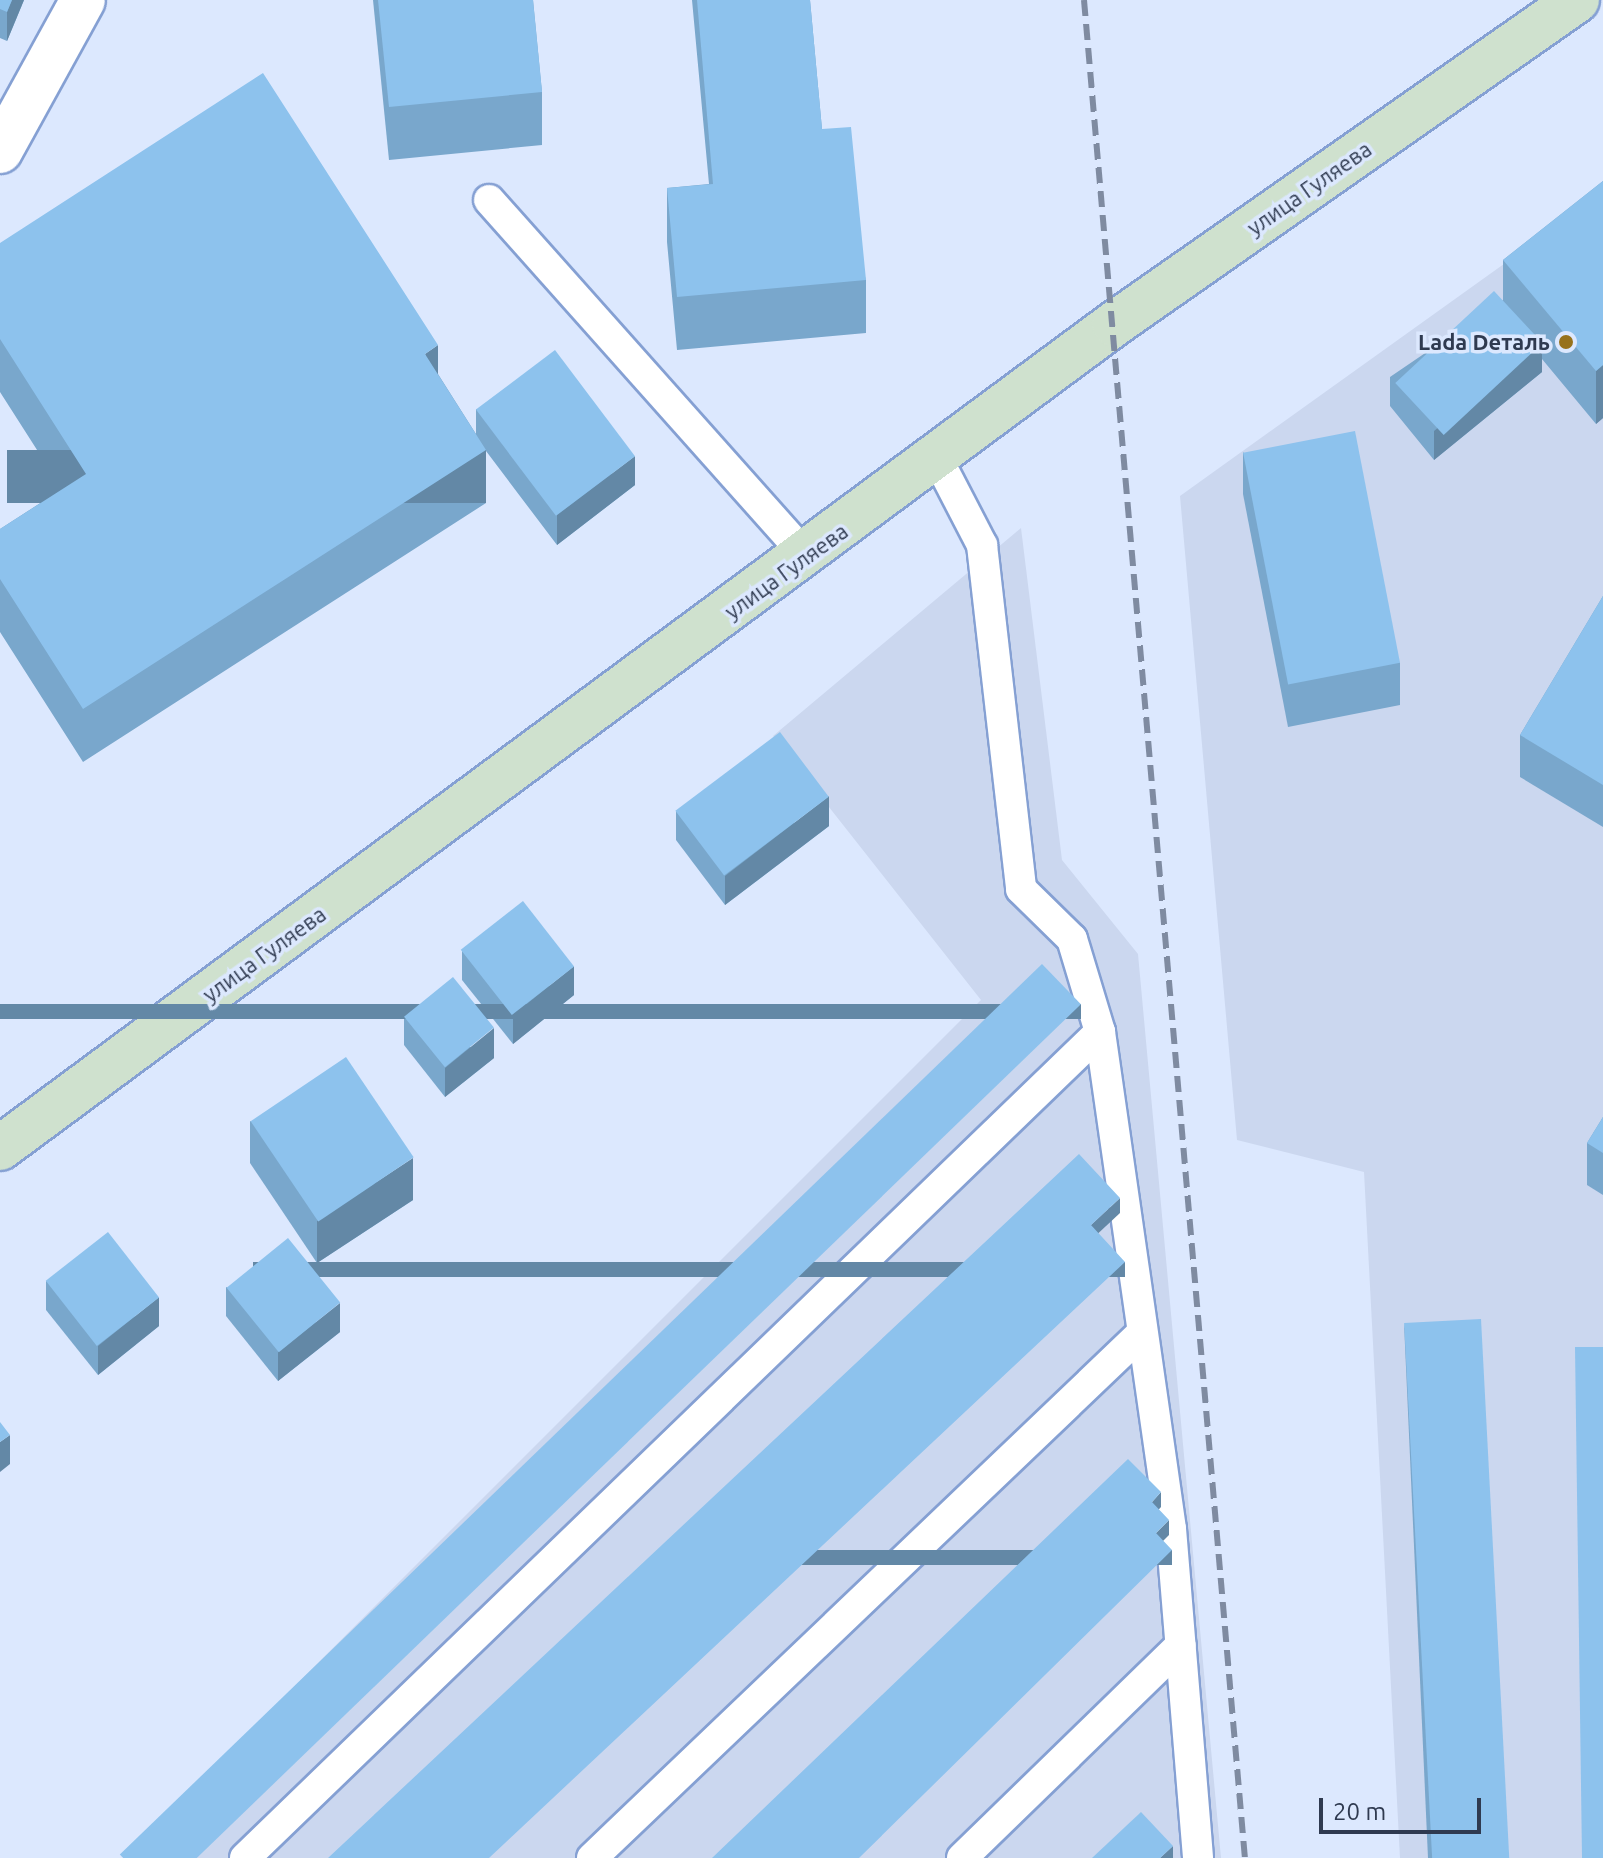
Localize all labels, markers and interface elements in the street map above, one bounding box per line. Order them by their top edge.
street label: улица Гуляева [1242,135,1376,241]
place label: Lada Dеталь [1418,329,1550,355]
marker: Lada Dеталь [1557,333,1575,351]
street label: улица Гуляева [719,517,853,625]
street label: улица Гуляева [197,900,331,1008]
scale bar [1323,1782,1485,1832]
text: 20 m [1333,1798,1386,1825]

